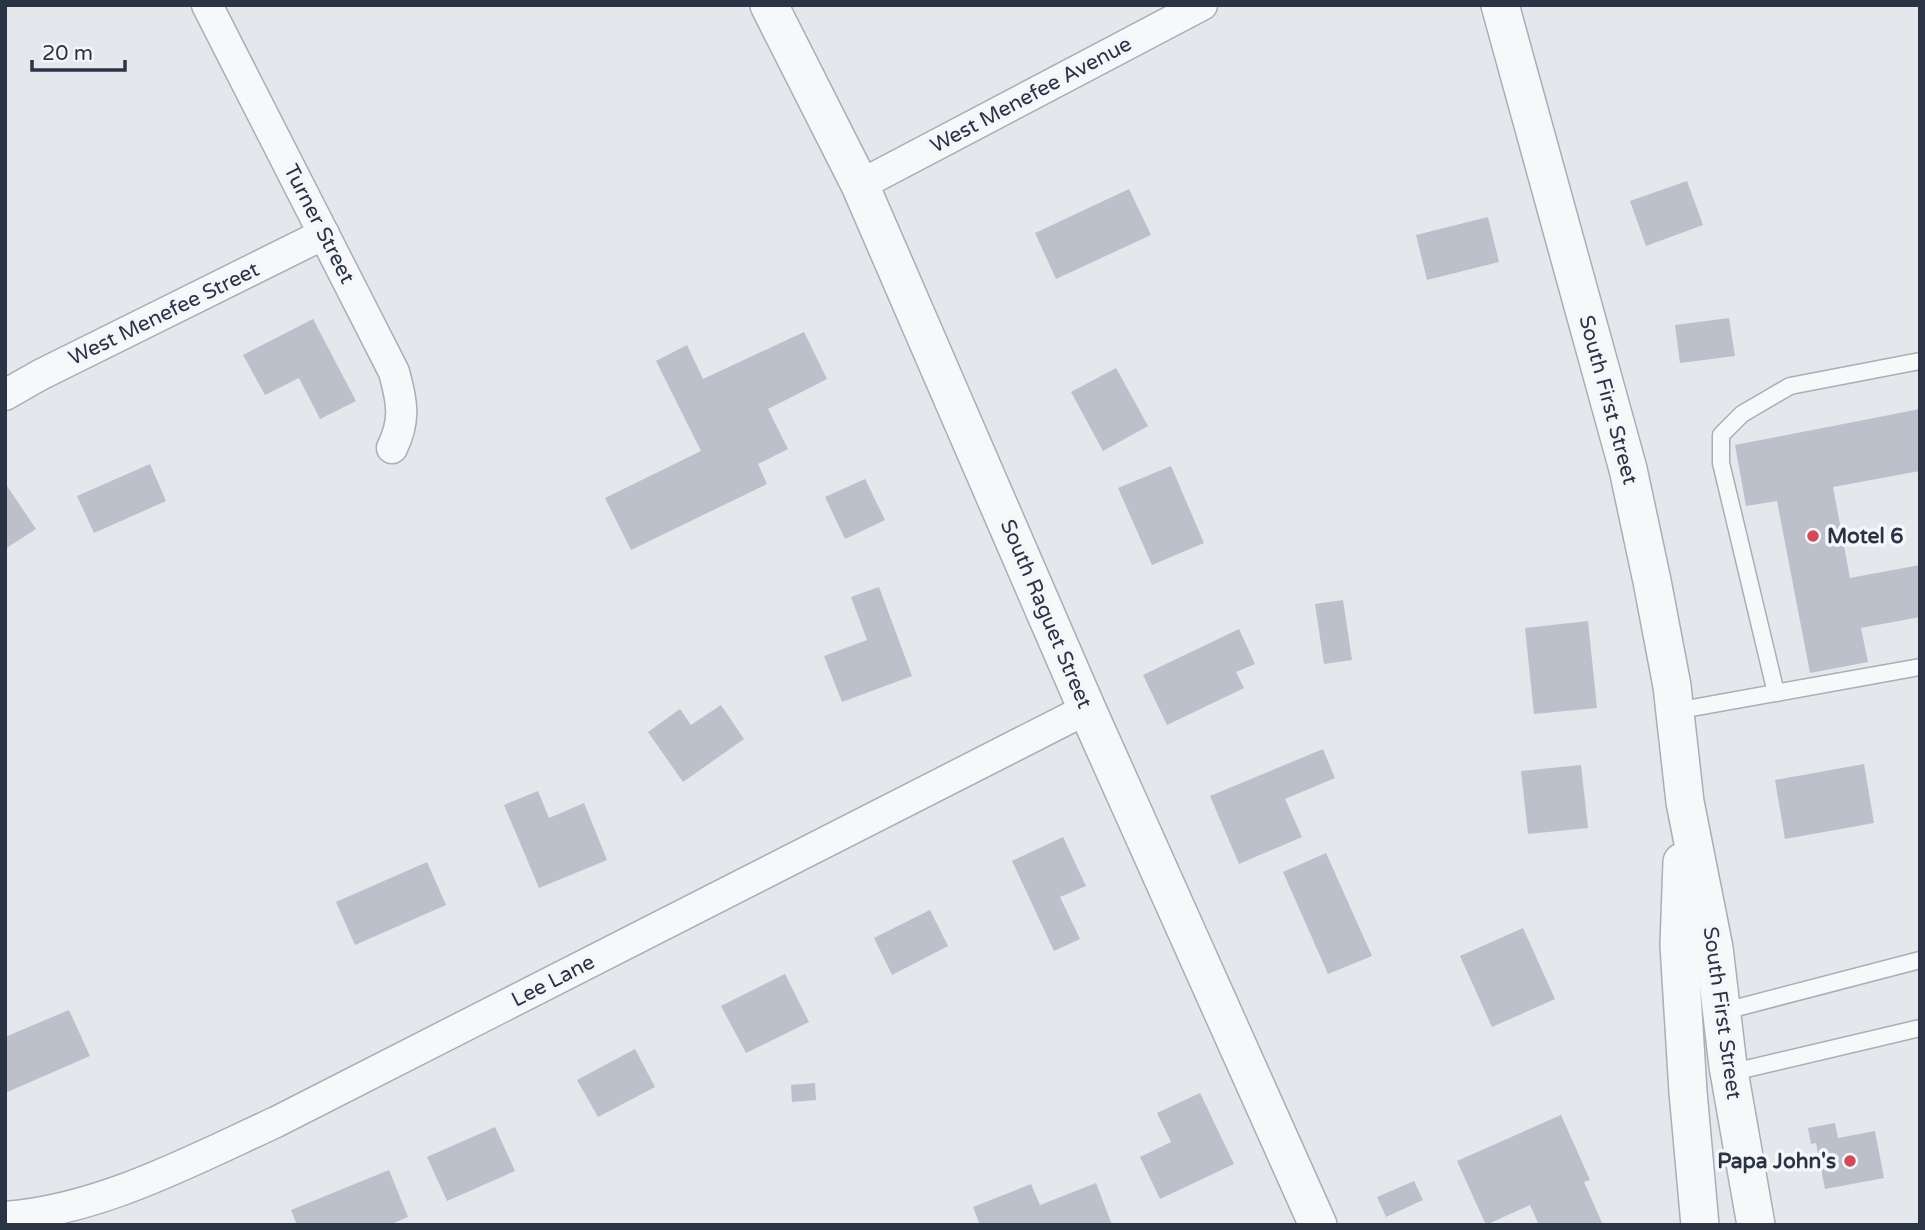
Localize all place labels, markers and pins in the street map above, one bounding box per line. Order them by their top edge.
place label: Motel 6 [1827,524,1903,549]
marker: Motel 6 [1805,528,1821,544]
place label: Papa John's [1717,1149,1836,1174]
marker: Papa John's [1842,1153,1858,1169]

